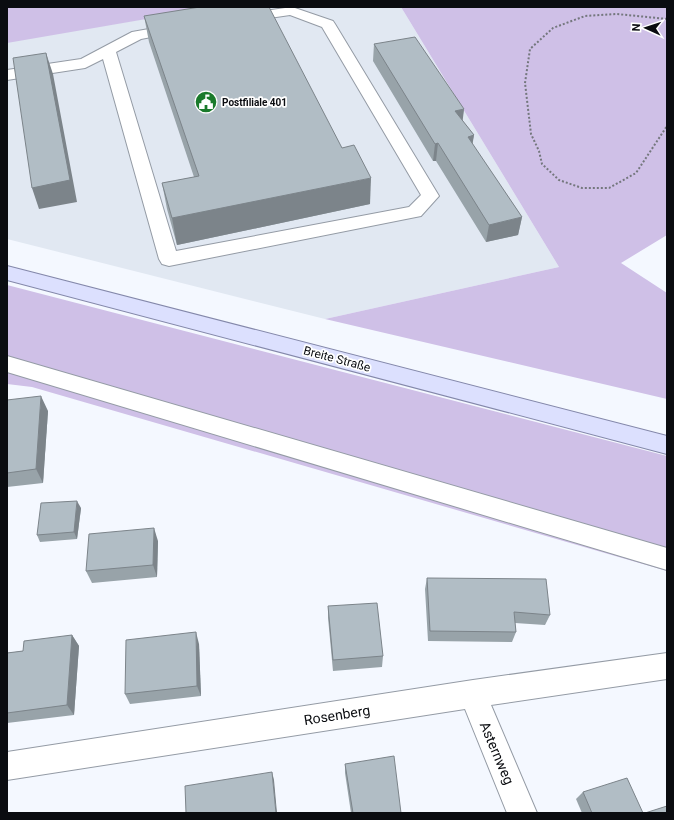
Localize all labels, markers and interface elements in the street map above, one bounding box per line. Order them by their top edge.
north arrow [626,8,666,48]
text: N [630,23,643,32]
public building icon: Postfiliale 401 [193,89,219,115]
place label: Postfiliale 401 [222,97,287,108]
street label: Breite Straße [302,343,372,375]
street label: Rosenberg [303,702,371,728]
street label: Asternweg [477,719,517,787]

